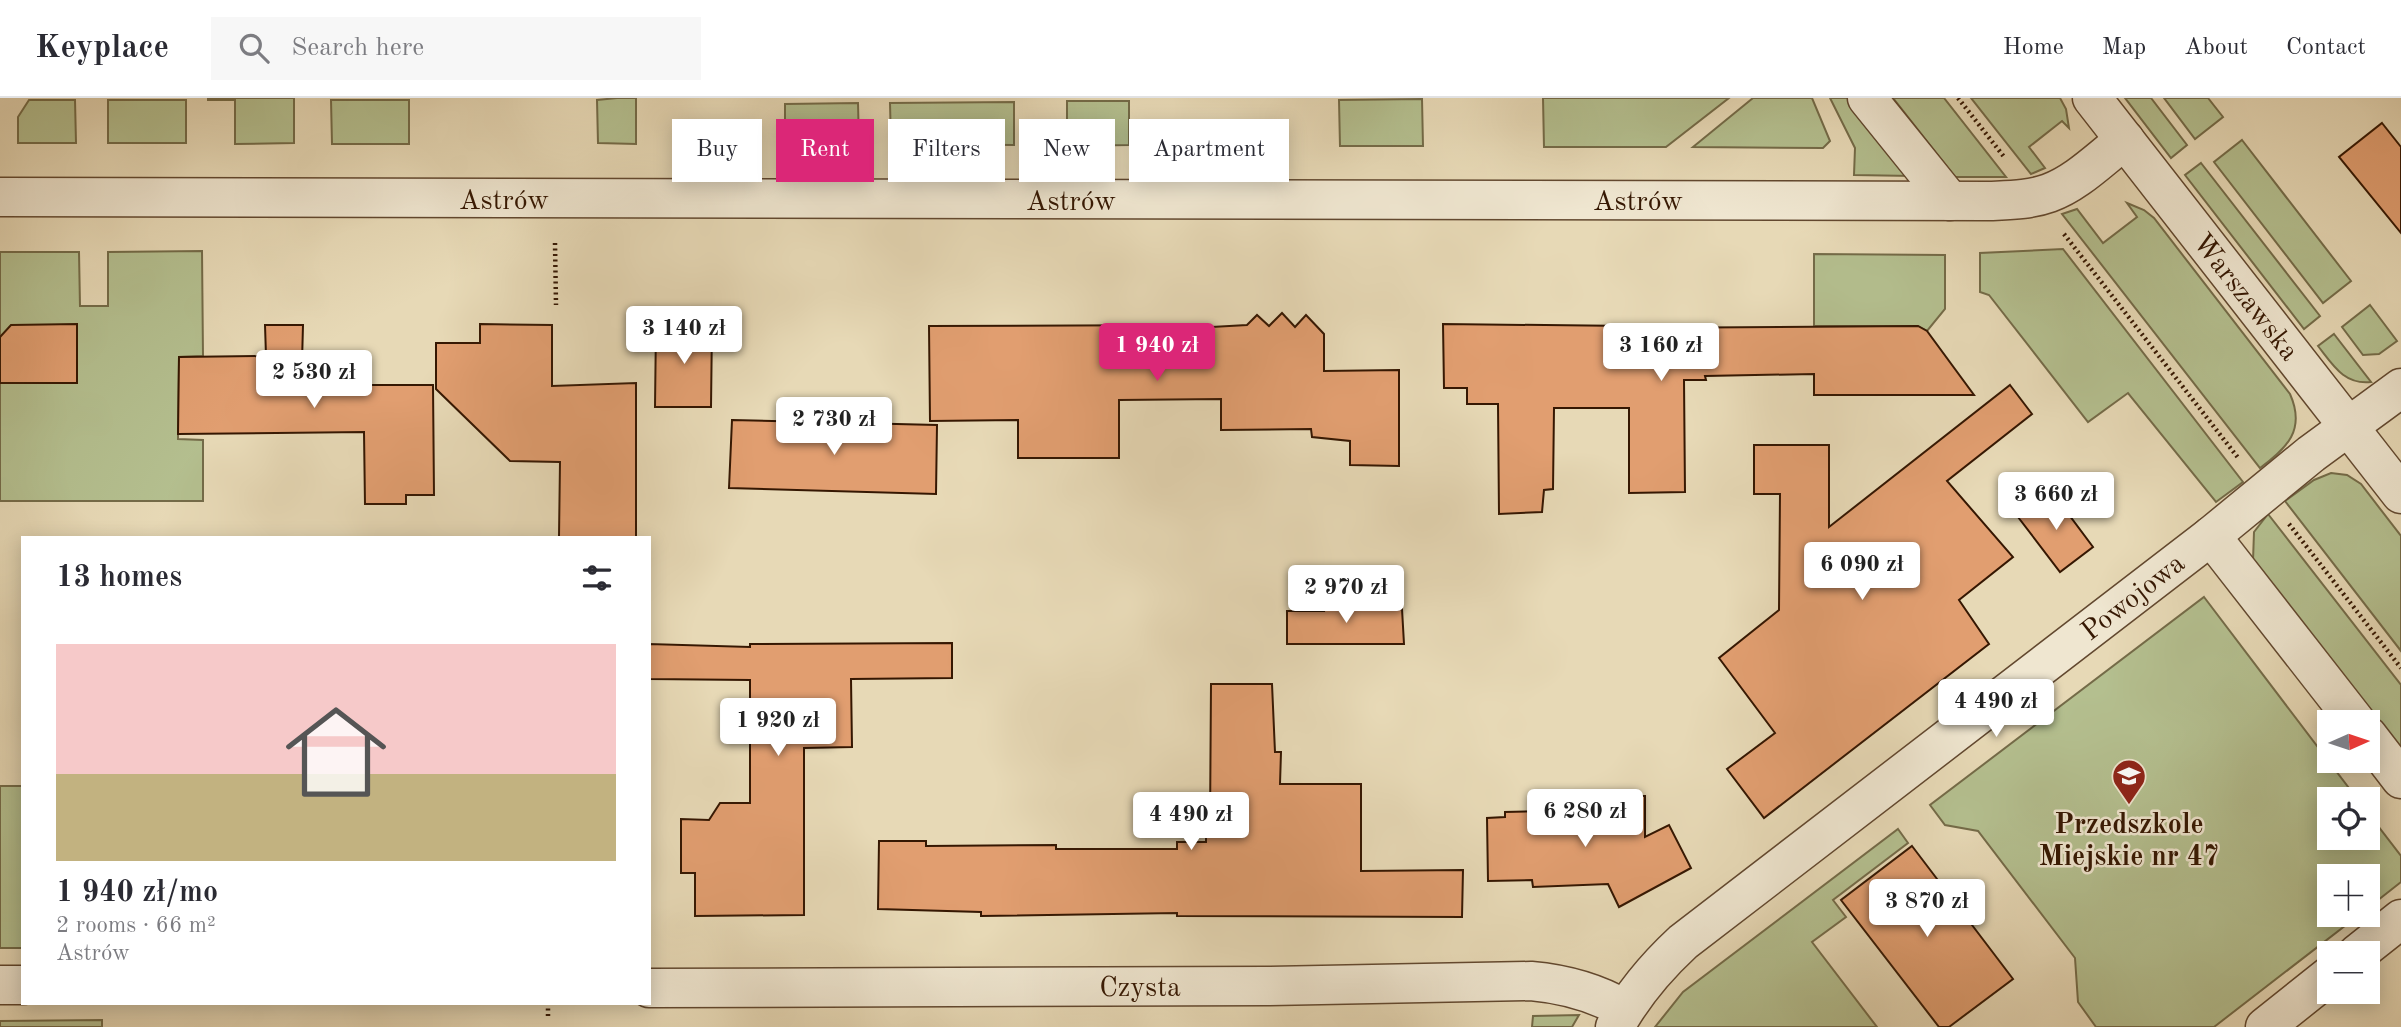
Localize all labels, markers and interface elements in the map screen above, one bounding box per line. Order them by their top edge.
search box [211,17,701,80]
icon: search [235,29,273,67]
text: Keyplace [35,32,169,65]
text: Search here [291,35,424,61]
text: Home [2003,36,2064,60]
text: Map [2102,36,2146,60]
text: About [2184,36,2248,60]
text: Contact [2286,36,2366,60]
chip: Buy [672,119,762,182]
chip: Rent [776,119,874,182]
chip: Filters [888,119,1005,182]
chip: New [1019,119,1115,182]
chip: Apartment [1129,119,1289,182]
street label: Astrów [459,188,549,216]
street label: Astrów [1026,189,1116,217]
street label: Astrów [1593,189,1683,217]
street label: Warszawska [2187,229,2303,367]
pin: 3 140 zł [612,306,756,366]
text: 3 140 zł [642,317,726,340]
pin: 1 940 zł [1085,324,1229,383]
pin: 3 160 zł [1589,324,1733,383]
text: 1 940 zł [1115,334,1199,357]
text: 3 160 zł [1619,334,1703,357]
pin: 2 530 zł [242,350,386,410]
text: 2 530 zł [272,361,356,384]
pin: 2 730 zł [762,398,906,457]
text: 2 730 zł [792,408,876,431]
pin: 3 660 zł [1984,472,2128,532]
text: 3 660 zł [2014,483,2098,506]
pin: 6 090 zł [1790,542,1934,602]
street label: Powojowa [2077,550,2191,647]
text: 6 090 zł [1820,553,1904,576]
icon: filters [578,559,616,597]
text: 13 homes [56,563,182,593]
pin: 2 970 zł [1274,566,1418,625]
text: 2 970 zł [1304,576,1388,599]
pin: 4 490 zł [1924,680,2068,739]
icon: home [273,689,399,815]
text: 4 490 zł [1954,690,2038,713]
pin: 1 920 zł [706,698,850,758]
text: 1 920 zł [736,709,820,732]
north arrow [2317,710,2380,774]
map controls [2317,710,2380,1004]
school or university icon: Przedszkole Miejskie nr 47 [2110,757,2148,806]
button: locate [2317,787,2380,850]
pin: 6 280 zł [1513,790,1657,849]
pin: 4 490 zł [1119,792,1263,852]
text: 6 280 zł [1543,800,1627,823]
text: 4 490 zł [1149,803,1233,826]
place label: Przedszkole Miejskie nr 47 [2039,812,2219,872]
button: + [2317,864,2380,927]
text: 1 940 zł/mo [56,878,218,908]
pin: 3 870 zł [1855,880,1999,939]
text: 3 870 zł [1885,890,1969,913]
text: 2 rooms · 66 m² [56,914,216,937]
button: − [2317,941,2380,1004]
text: Astrów [56,942,130,965]
street label: Czysta [1099,975,1181,1003]

